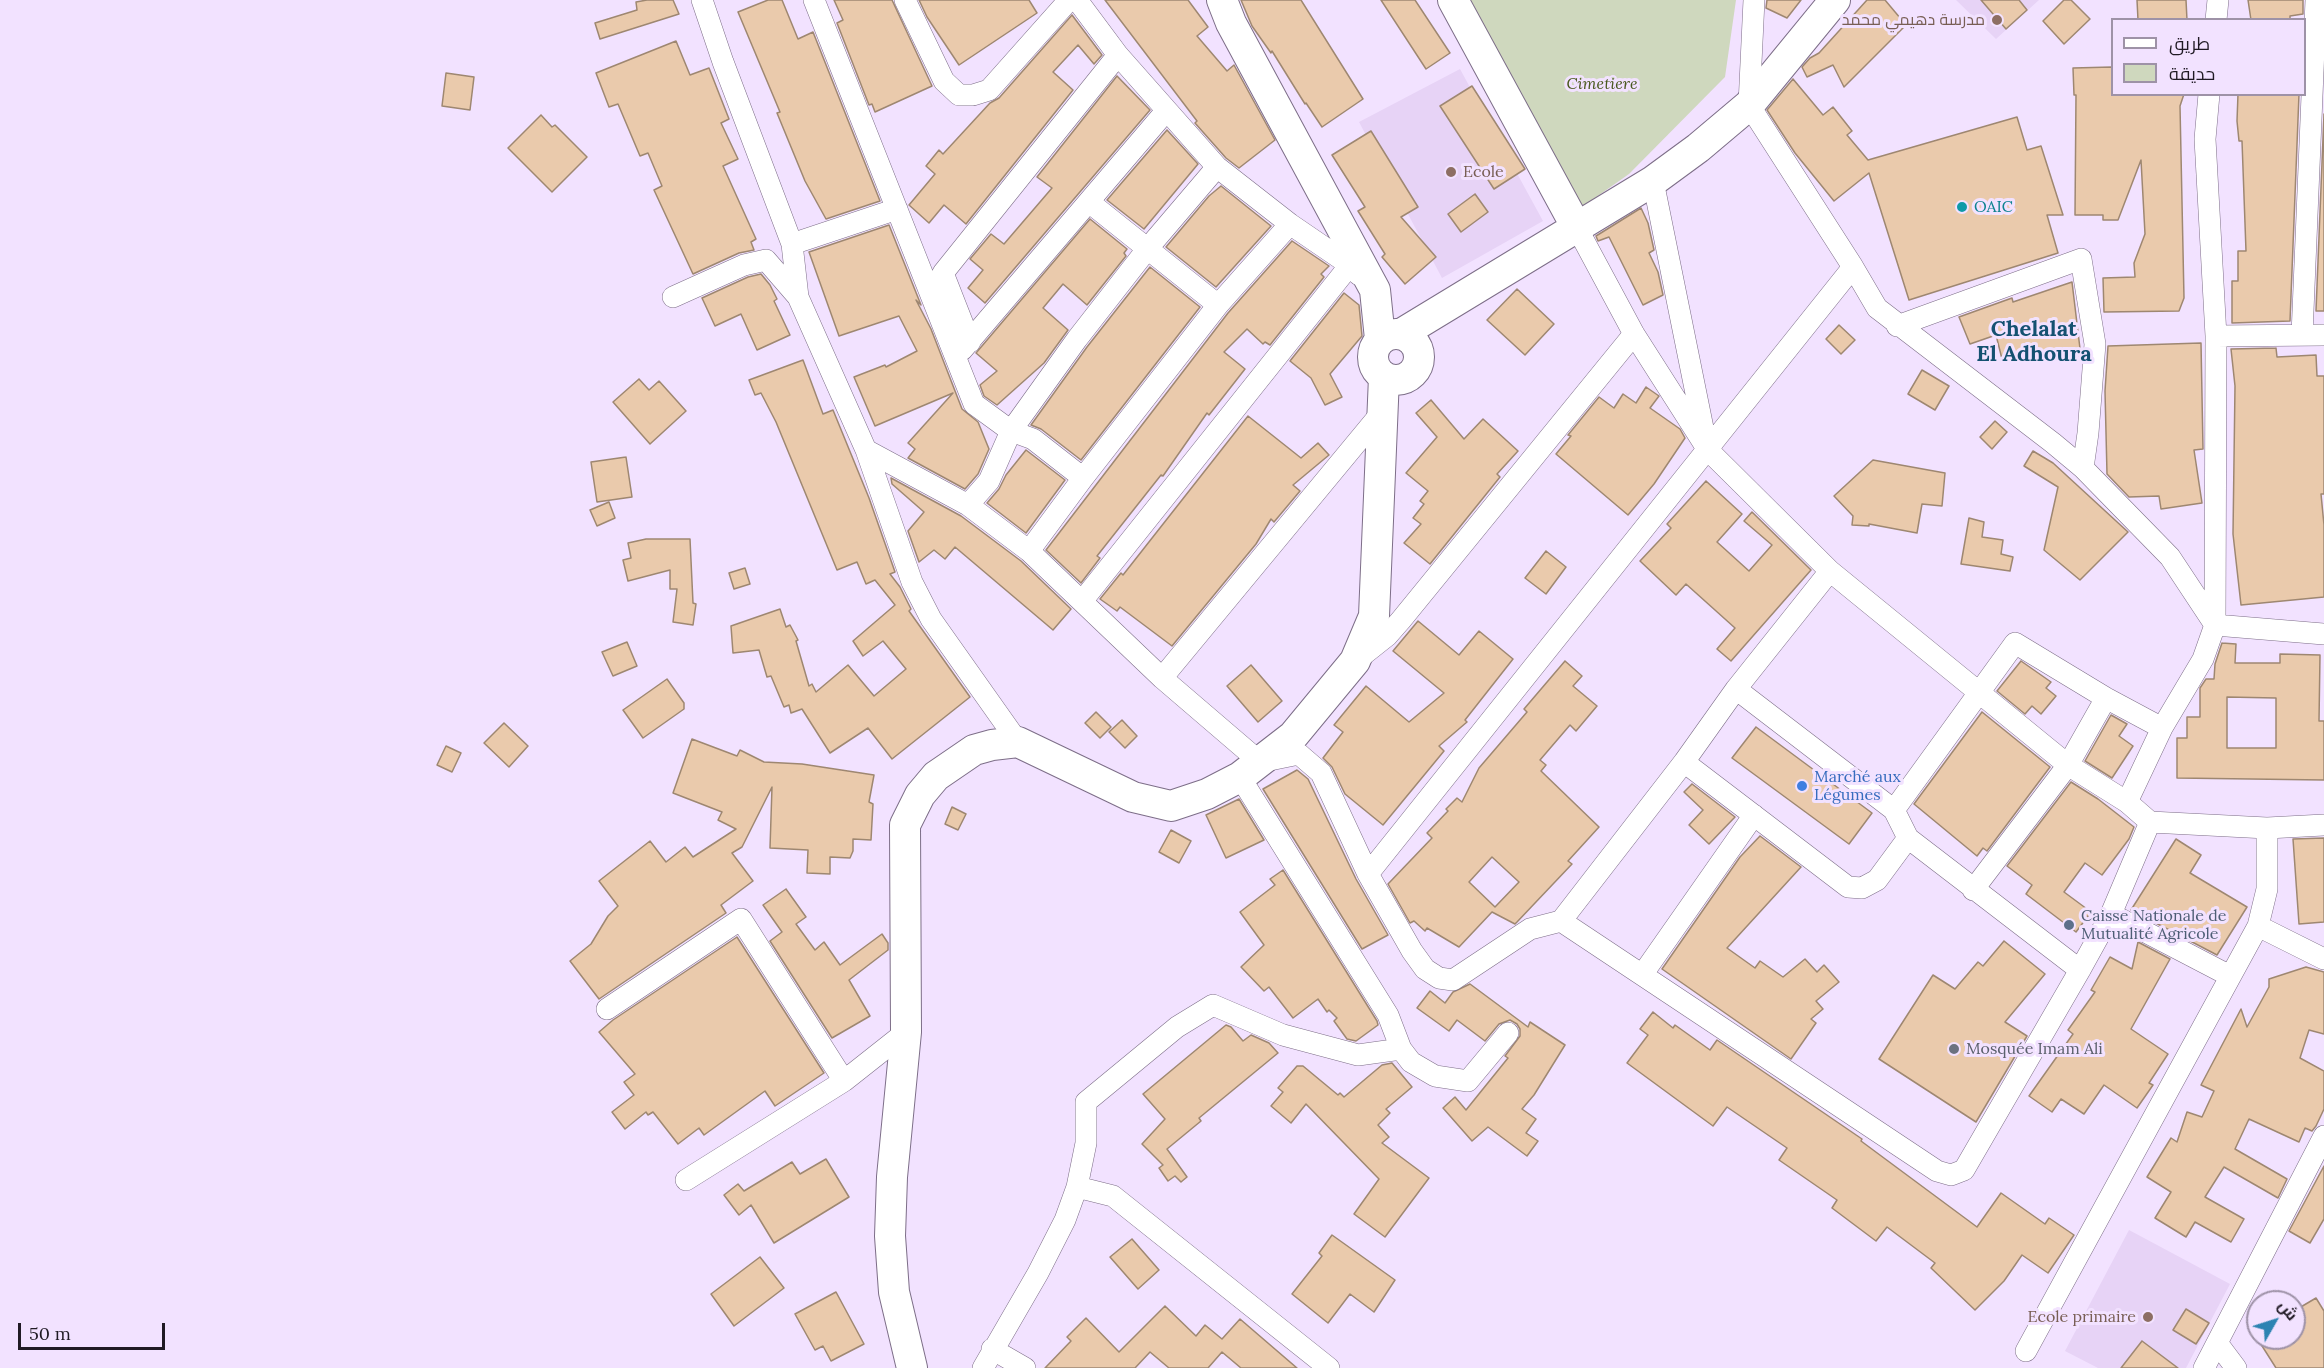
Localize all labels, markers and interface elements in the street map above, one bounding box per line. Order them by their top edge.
place label: مدرسة دهيمي محمد [1842,10,1985,30]
marker: مدرسة دهيمي محمد [1990,13,2004,27]
legend [2111,18,2306,96]
text: طريق [2169,32,2210,55]
text: حديقة [2169,62,2215,85]
park label: Cimetiere [1566,74,1638,94]
place label: Ecole [1463,162,1504,182]
marker: Ecole [1444,165,1458,179]
place label: OAIC [1974,197,2013,217]
marker: OAIC [1955,200,1969,214]
district label: Chelalat El Adhoura [1976,317,2092,368]
place label: Marché aux Légumes [1814,767,1901,805]
marker: Marché aux Légumes [1795,779,1809,793]
place label: Caisse Nationale de Mutualité Agricole [2081,906,2226,944]
marker: Caisse Nationale de Mutualité Agricole [2062,918,2076,932]
place label: Mosquée Imam Ali [1966,1039,2103,1059]
marker: Mosquée Imam Ali [1947,1042,1961,1056]
north arrow [2246,1290,2306,1350]
text: ش [2274,1296,2303,1324]
place label: Ecole primaire [2028,1307,2136,1327]
marker: Ecole primaire [2141,1310,2155,1324]
scale bar [21,1311,168,1349]
text: 50 m [29,1322,71,1345]

